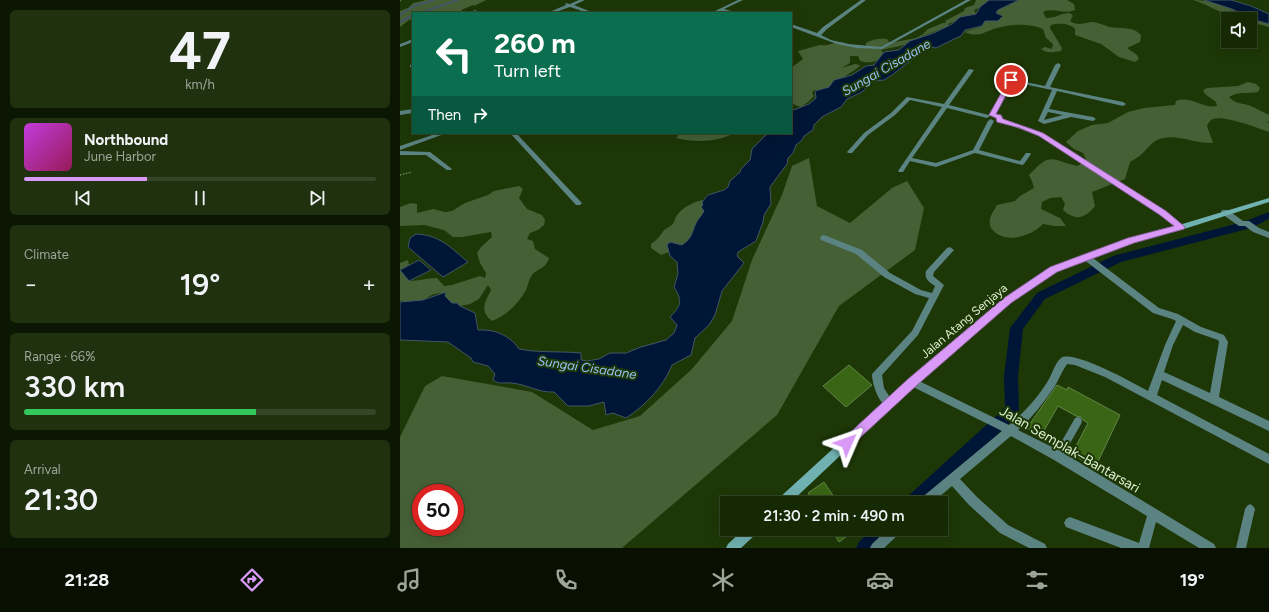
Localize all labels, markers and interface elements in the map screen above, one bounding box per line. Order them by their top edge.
map controls [1221,12,1257,48]
button: sound [1221,12,1257,48]
text: 47 [169,20,231,82]
text: 260 m [494,26,576,60]
icon: left [428,28,480,80]
water label: Sungai Cisadane [839,36,933,99]
text: Turn left [494,60,561,82]
pin [994,63,1028,97]
icon: arrive [1000,69,1022,91]
text: km/h [185,77,215,92]
icon: right [469,104,491,126]
text: Then [428,106,461,124]
text: Northbound [84,131,168,149]
text: June Harbor [84,149,156,164]
icon: previous [72,187,94,209]
icon: pause [189,187,211,209]
icon: next [306,187,328,209]
text: Climate [24,247,69,262]
text: 19° [179,266,221,303]
text: − [24,271,38,298]
text: + [362,271,376,298]
street label: Jalan Atang Senjaya [918,281,1010,361]
text: Range · 66% [24,349,95,364]
water label: Sungai Cisadane [536,353,637,382]
text: 330 km [24,368,125,405]
street label: Jalan Semplak–Bantarsari [997,402,1143,497]
position arrow [826,422,868,464]
text: Arrival [24,462,61,477]
text: 21:30 [24,481,98,518]
speed limit sign: 50 [412,484,464,536]
text: 21:30 · 2 min · 490 m [764,507,904,525]
icon: directions [238,566,266,594]
icon: music [395,566,423,594]
icon: phone [552,566,580,594]
icon: climate [709,566,737,594]
icon: car [866,566,894,594]
icon: filters [1023,566,1051,594]
text: 21:28 [64,569,109,591]
text: 19° [1180,569,1205,591]

